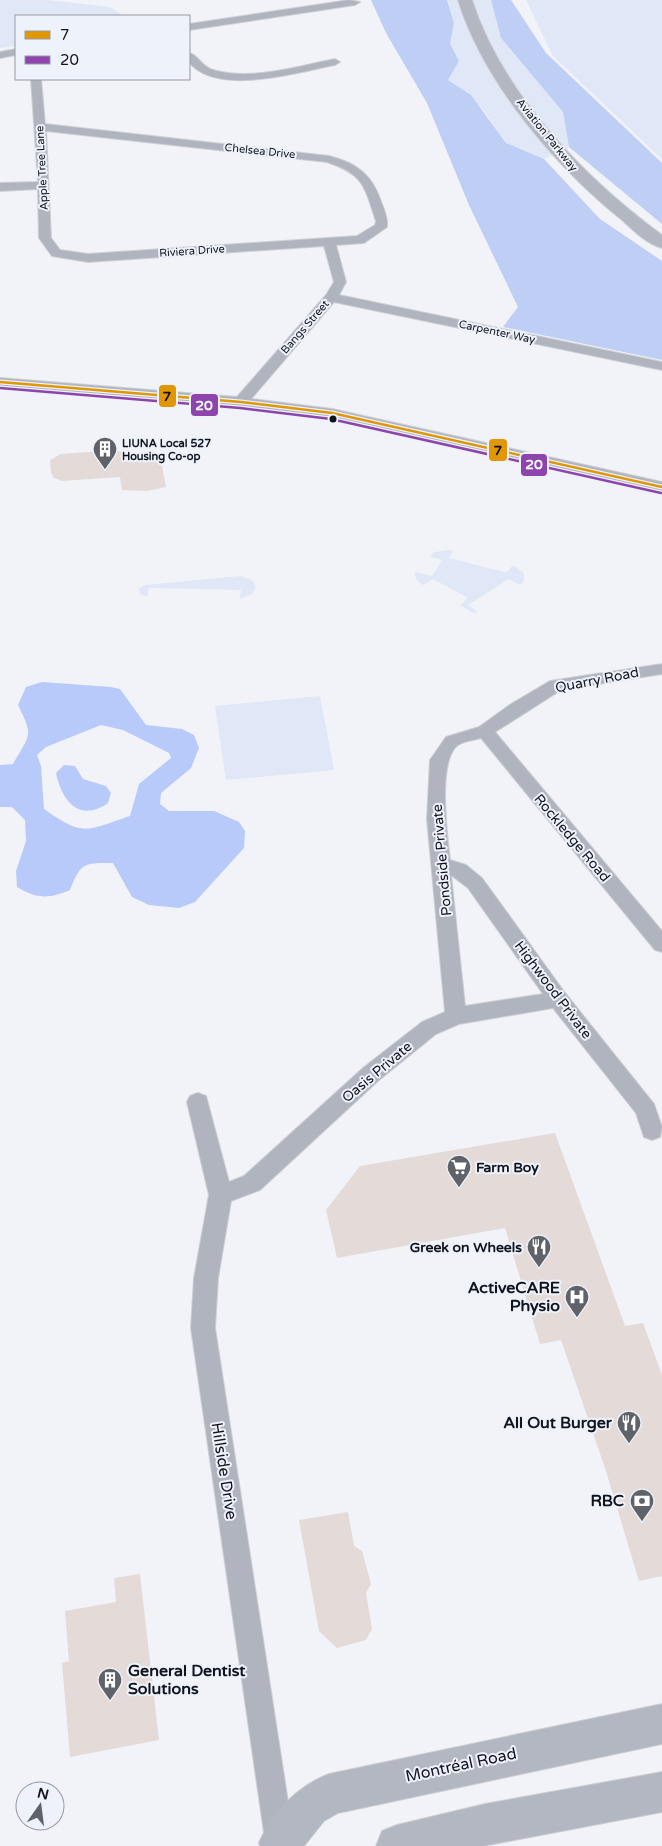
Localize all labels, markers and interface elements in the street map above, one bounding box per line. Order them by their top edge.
legend [15,15,190,80]
text: 7 [60,26,69,44]
text: 20 [60,51,79,69]
street label: Aviation Parkway [514,96,580,174]
street label: Apple Tree Lane [33,125,51,211]
street label: Chelsea Drive [224,141,296,161]
street label: Riviera Drive [159,242,225,260]
street label: Bangs Street [278,297,332,357]
street label: Carpenter Way [458,318,537,346]
line badge: 7 [158,384,177,408]
text: 7 [163,388,172,405]
line badge: 20 [190,393,219,417]
text: 20 [195,397,213,414]
unlabelled marker [328,414,338,424]
building icon: LIUNA Local 527 Housing Co-op [92,436,118,470]
place label: LIUNA Local 527 Housing Co-op [122,437,211,464]
line badge: 7 [488,438,508,462]
text: 7 [494,442,503,459]
line badge: 20 [520,453,548,477]
text: 20 [525,456,543,473]
street label: Quarry Road [554,664,640,696]
street label: Rockledge Road [530,791,614,885]
street label: Pondside Private [429,803,455,917]
street label: Highwood Private [511,938,595,1042]
street label: Oasis Private [339,1038,415,1106]
supermarket icon: Farm Boy [446,1154,472,1188]
place label: Farm Boy [476,1159,539,1176]
restaurant icon: Greek on Wheels [526,1234,552,1268]
place label: Greek on Wheels [410,1239,522,1256]
place label: ActiveCARE Physio [468,1278,560,1316]
hospital icon: ActiveCARE Physio [564,1284,590,1318]
restaurant icon: All Out Burger [616,1410,642,1444]
place label: All Out Burger [503,1413,613,1433]
street label: Hillside Drive [206,1421,242,1521]
bank icon: RBC [629,1488,655,1522]
place label: RBC [590,1491,624,1511]
place label: General Dentist Solutions [128,1661,246,1699]
building icon: General Dentist Solutions [97,1667,123,1701]
street label: Montréal Road [404,1743,518,1787]
north arrow [15,1781,65,1831]
text: N [36,1784,51,1803]

